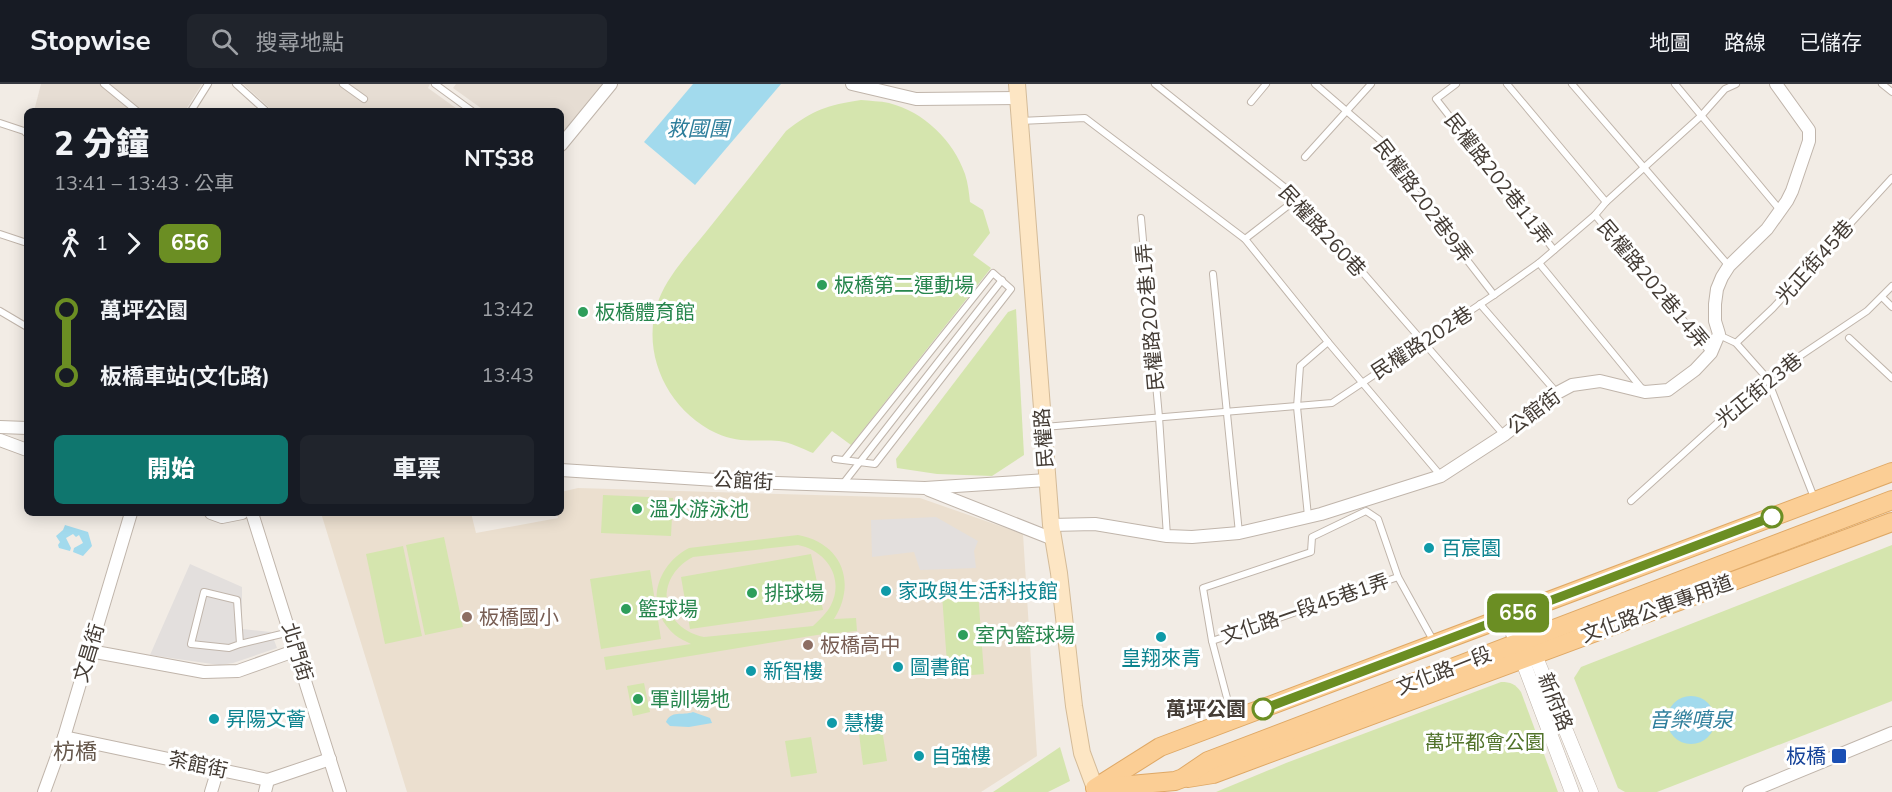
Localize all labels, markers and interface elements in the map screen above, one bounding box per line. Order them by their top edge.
search box [187,14,607,68]
text: Stopwise [30,22,151,60]
icon: search [208,25,241,58]
text: 搜尋地點 [256,28,344,58]
text: 地圖 [1649,29,1691,57]
text: 路線 [1724,29,1766,57]
text: 已儲存 [1799,29,1862,57]
street label: 民權路202巷11弄 [1438,108,1558,250]
water label: 救國團 [667,115,732,143]
text: 2 分鐘 [54,122,149,167]
street label: 民權路202巷9弄 [1368,134,1478,268]
text: NT$38 [464,144,534,174]
text: 13:41 – 13:43 · 公車 [54,170,234,197]
street label: 民權路260巷 [1273,179,1371,283]
street label: 民權路202巷14弄 [1591,214,1715,354]
street label: 光正街45巷 [1770,214,1860,310]
icon: walk [54,227,87,260]
icon: forward [117,227,150,260]
text: 656 [171,229,209,257]
text: 1 [96,230,108,257]
street label: 民權路202巷1弄 [1130,242,1170,392]
place label: 板橋第二運動場 [834,272,974,299]
marker: 板橋第二運動場 [815,278,829,292]
text: 萬坪公園 [100,296,188,326]
text: 13:42 [481,296,534,323]
place label: 板橋體育館 [595,299,695,326]
street label: 民權路202巷 [1366,300,1478,386]
marker: 板橋體育館 [576,305,590,319]
street label: 光正街23巷 [1710,347,1808,433]
text: 板橋車站(文化路) [100,362,270,392]
text: 13:43 [481,362,534,389]
street label: 公館街 [1502,383,1566,441]
street label: 民權路 [1028,407,1060,469]
button: 開始 [54,435,288,504]
button: 車票 [300,435,534,504]
street label: 公館街 [712,466,774,496]
place label: 溫水游泳池 [649,496,749,523]
marker: 溫水游泳池 [630,502,644,516]
unlabelled marker [1761,506,1783,528]
place label: 百宸園 [1441,535,1501,562]
marker: 百宸園 [1422,541,1436,555]
street label: 文化路一段45巷1弄 [1217,568,1393,650]
street label: 文化路公車專用道 [1577,569,1737,649]
place label: 家政與生活科技館 [898,578,1058,605]
place label: 排球場 [764,580,824,607]
marker: 家政與生活科技館 [879,584,893,598]
marker: 排球場 [745,586,759,600]
line badge: 656 [1484,594,1552,632]
place label: 籃球場 [638,596,698,623]
text: 656 [1499,599,1537,627]
marker: 籃球場 [619,602,633,616]
place label: 板橋國小 [479,604,559,631]
marker: 板橋國小 [460,610,474,624]
street label: 北門街 [275,619,319,685]
street label: 文昌街 [67,620,111,686]
place label: 室內籃球場 [975,622,1075,649]
marker: 室內籃球場 [956,628,970,642]
marker: 皇翔來青 [1154,630,1168,644]
place label: 板橋高中 [820,632,900,659]
marker: 板橋高中 [801,638,815,652]
street label: 文化路一段 [1392,640,1496,702]
place label: 皇翔來青 [1121,645,1201,672]
place label: 圖書館 [910,654,970,681]
place label: 新智樓 [763,658,823,685]
marker: 圖書館 [891,660,905,674]
marker: 新智樓 [744,664,758,678]
street label: 新府路 [1531,669,1579,735]
place label: 軍訓場地 [650,686,730,713]
marker: 軍訓場地 [631,692,645,706]
place label: 萬坪公園 [1166,696,1246,723]
marker: 萬坪公園 [1252,698,1274,720]
place label: 昇陽文薈 [226,706,306,733]
water label: 音樂噴泉 [1649,706,1734,734]
place label: 慧樓 [844,710,884,737]
marker: 昇陽文薈 [207,712,221,726]
marker: 慧樓 [825,716,839,730]
park label: 萬坪都會公園 [1425,729,1545,756]
district label: 枋橋 [53,737,97,767]
place label: 自強樓 [931,743,991,770]
place label: 板橋 [1786,743,1826,770]
street label: 茶館街 [166,746,230,784]
marker: 板橋 [1830,747,1848,765]
marker: 自強樓 [912,749,926,763]

